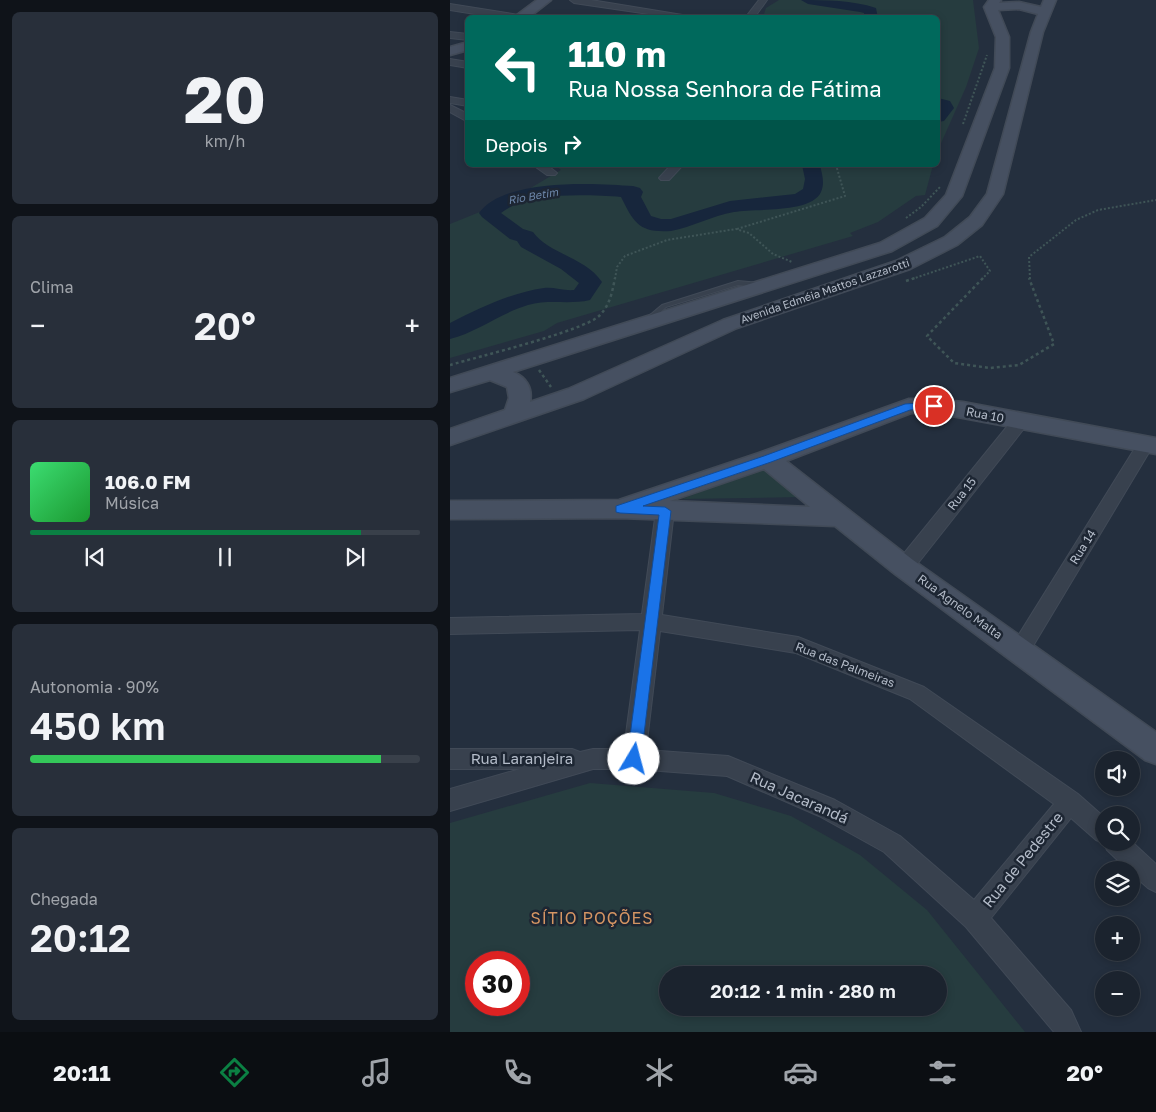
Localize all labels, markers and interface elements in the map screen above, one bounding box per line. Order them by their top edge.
text: 110 m [568,33,666,75]
icon: left [485,35,550,100]
text: 20 [184,59,266,137]
text: Rua Nossa Senhora de Fátima [568,75,882,102]
icon: right [558,130,586,158]
text: km/h [205,131,245,151]
text: Depois [485,133,548,156]
water label: Rio Betim [507,184,560,206]
street label: Avenida Edméia Mattos Lazzarotti [739,255,911,326]
text: Clima [30,277,74,297]
text: 20° [194,303,256,348]
text: − [30,309,45,342]
text: + [405,309,420,342]
pin [913,385,955,427]
icon: arrive [920,392,948,420]
street label: Rua 10 [965,403,1005,426]
text: 106.0 FM [105,470,191,493]
street label: Rua 15 [944,474,979,513]
text: Música [105,493,159,513]
street label: Rua 14 [1066,527,1099,567]
icon: previous [81,543,109,571]
icon: pause [211,543,239,571]
icon: next [341,543,369,571]
street label: Rua Agnelo Malta [915,571,1005,642]
street label: Rua das Palmeiras [793,639,897,690]
text: Autonomia · 90% [30,677,159,697]
text: 450 km [30,703,166,748]
position arrow [607,732,659,784]
street label: Rua Laranjeira [471,749,573,767]
map controls [1095,751,1140,1016]
button: sound [1095,751,1140,796]
street label: Rua Jacarandá [747,767,851,827]
button: search [1095,806,1140,851]
street label: Rua de Pedestre [978,808,1066,911]
button: layers [1095,861,1140,906]
text: Chegada [30,889,98,909]
district label: SÍTIO POÇÕES [530,908,654,928]
text: 20:12 [30,915,131,960]
button: + [1095,916,1140,961]
speed limit sign: 30 [465,951,530,1016]
button: − [1095,971,1140,1016]
text: 20:12 · 1 min · 280 m [710,979,896,1002]
icon: directions [217,1055,252,1090]
icon: music [359,1055,394,1090]
icon: phone [500,1055,535,1090]
icon: climate [642,1055,677,1090]
icon: car [783,1055,818,1090]
icon: filters [925,1055,960,1090]
text: 20:11 [53,1059,111,1086]
text: 20° [1066,1059,1103,1086]

